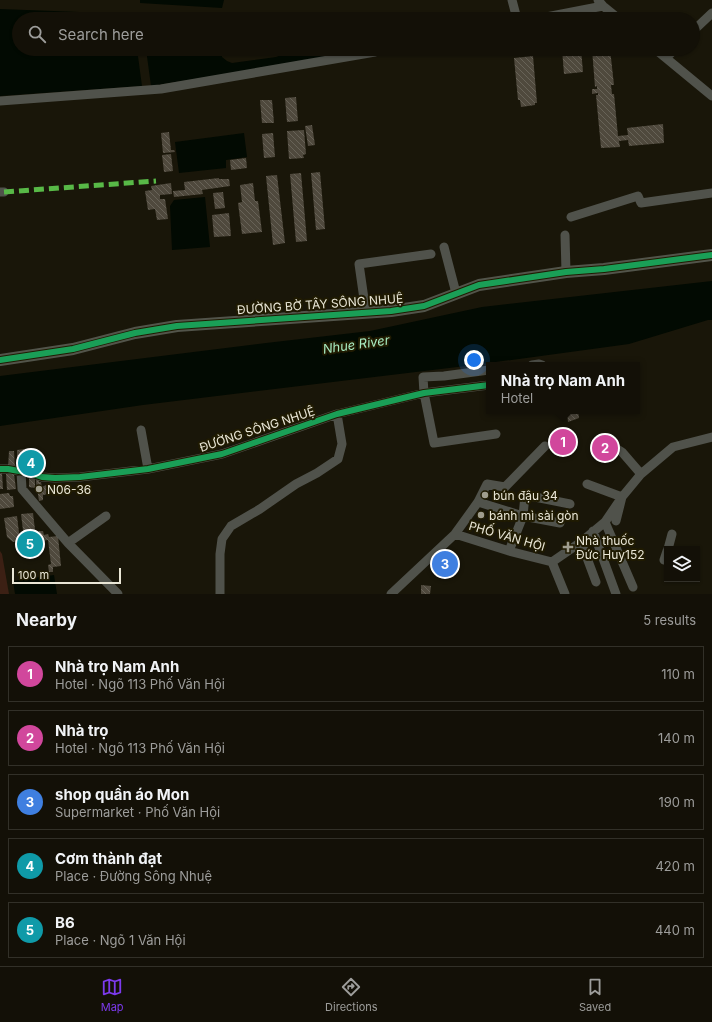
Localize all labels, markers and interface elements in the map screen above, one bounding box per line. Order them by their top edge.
search box [12,12,700,56]
icon: search [26,23,48,45]
text: Search here [58,25,144,44]
street label: ĐƯỜNG BỜ TÂY SÔNG NHUỆ [236,291,404,317]
water label: Nhue River [322,331,392,357]
your location [464,350,484,370]
popup [486,362,640,414]
text: Nhà trọ Nam Anh [501,371,625,390]
text: Hotel [501,390,533,406]
street label: ĐƯỜNG SÔNG NHUỆ [197,403,317,455]
pin: 1 [550,427,576,457]
pin: 2 [592,433,618,463]
pin: 4 [18,448,44,478]
place label: N06-36 [47,482,91,497]
marker: N06-36 [34,484,44,494]
place label: bún đậu 34 [493,488,558,503]
marker: bún đậu 34 [480,490,490,500]
place label: bánh mì sài gòn [489,508,579,523]
marker: bánh mì sài gòn [476,510,486,520]
street label: PHỐ VĂN HỘI [467,516,547,554]
pin: 5 [17,529,43,559]
place label: Nhà thuốc Đức Huy152 [576,533,645,562]
marker: Nhà thuốc Đức Huy152 [563,542,573,552]
map controls [664,546,700,582]
button: layers [664,546,700,582]
pin: 3 [432,549,458,579]
scale bar [12,566,121,585]
text: 100 m [18,568,49,582]
text: Nearby [16,610,77,630]
text: 5 results [643,612,696,628]
text: Nhà trọ Nam Anh [55,657,179,676]
text: 1 [27,666,33,682]
text: 110 m [661,666,695,682]
text: Hotel · Ngõ 113 Phố Văn Hội [55,676,225,692]
text: Nhà trọ [55,721,108,740]
text: 2 [26,730,34,746]
text: 140 m [658,730,695,746]
text: Hotel · Ngõ 113 Phố Văn Hội [55,740,225,756]
text: shop quần áo Mon [55,785,189,804]
text: 3 [26,794,34,810]
text: 190 m [658,794,695,810]
text: Supermarket · Phố Văn Hội [55,804,220,820]
text: Cơm thành đạt [55,849,162,868]
text: 4 [26,858,34,874]
text: 420 m [655,858,695,874]
text: Place · Đường Sông Nhuệ [55,868,212,884]
text: B6 [55,913,75,932]
text: 5 [26,922,34,938]
text: 440 m [655,922,695,938]
text: Place · Ngõ 1 Văn Hội [55,932,186,948]
tab: Map [101,976,124,1014]
tab: Directions [325,976,378,1014]
tab: Saved [579,976,611,1014]

